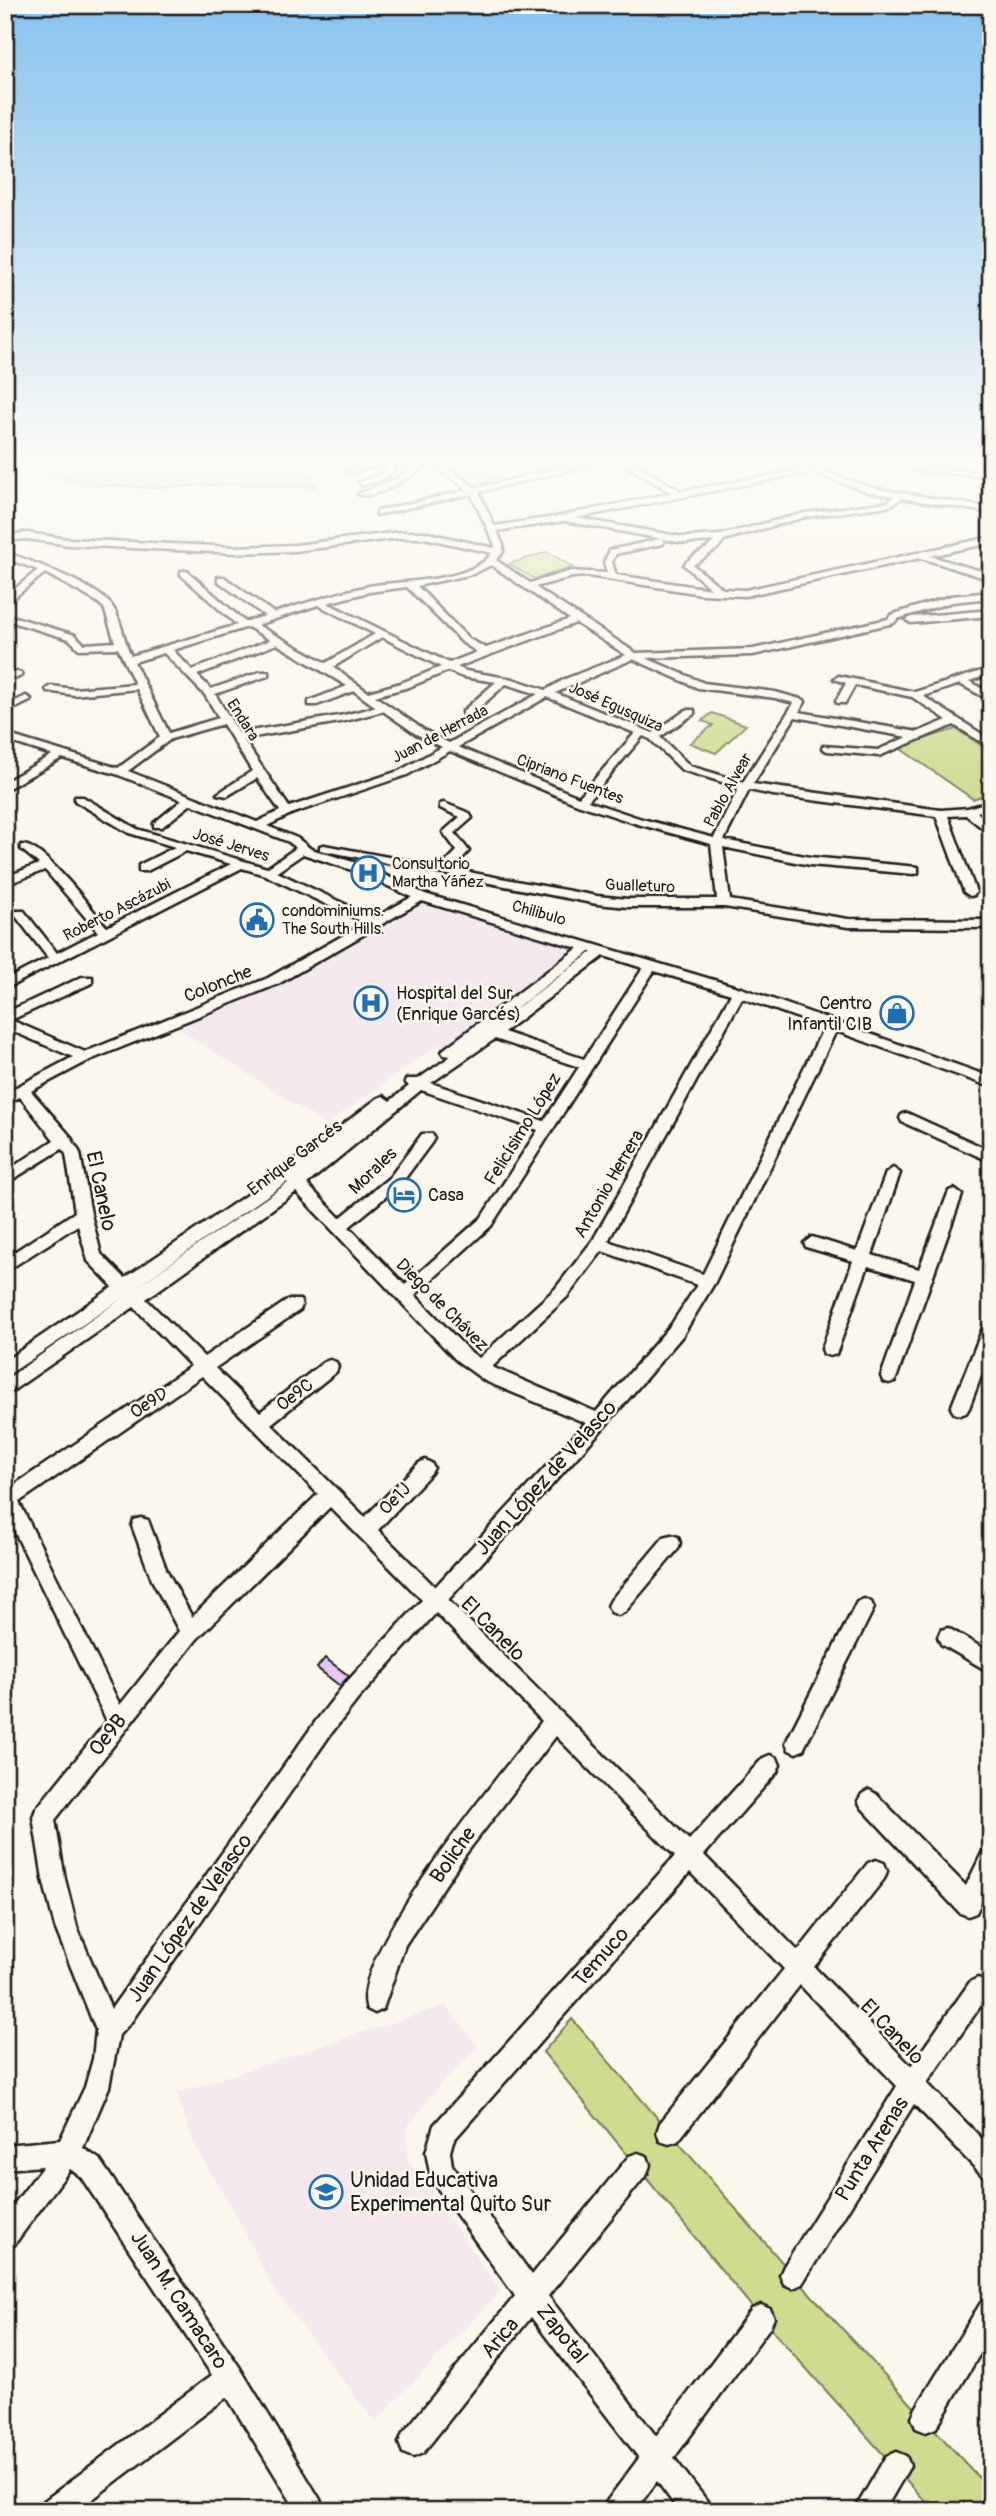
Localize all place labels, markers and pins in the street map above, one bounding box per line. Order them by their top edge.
hospital icon: Consultorio Martha Yáñez [349,854,387,892]
place label: Consultorio Martha Yáñez [392,854,484,892]
public building icon: condominiums. The South Hills. [238,901,276,939]
place label: condominiums. The South Hills. [282,901,384,939]
place label: Hospital del Sur (Enrique Garcés) [396,982,521,1026]
hospital icon: Hospital del Sur (Enrique Garcés) [352,984,390,1022]
place label: Centro Infantil CIB [787,992,872,1036]
shop icon: Centro Infantil CIB [878,994,916,1032]
hotel icon: Casa [385,1176,423,1214]
place label: Casa [428,1184,464,1207]
place label: Unidad Educativa Experimental Quito Sur [350,2167,552,2218]
school or university icon: Unidad Educativa Experimental Quito Sur [307,2173,345,2211]

